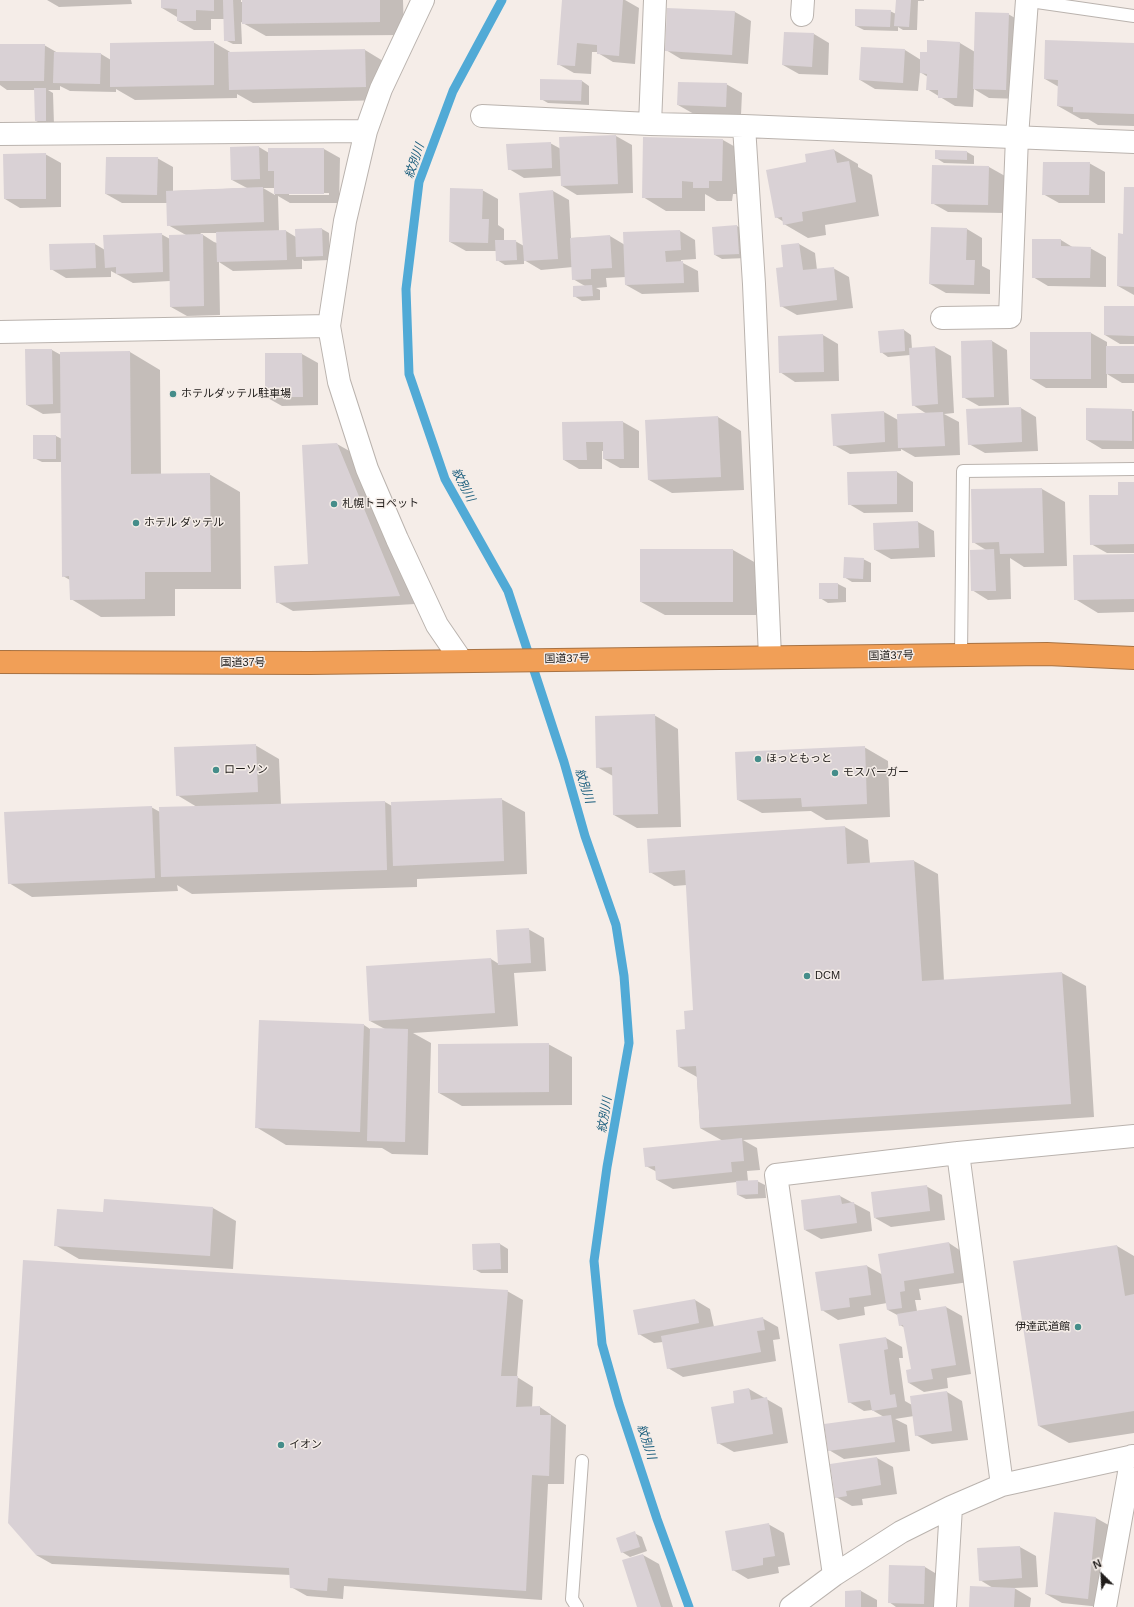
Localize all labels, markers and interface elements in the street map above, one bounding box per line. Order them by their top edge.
water label: 紋別川 [402,142,428,180]
place label: ホテルダッテル駐車場 [181,387,291,401]
marker: ホテルダッテル駐車場 [168,389,178,399]
water label: 紋別川 [448,466,478,504]
place label: 札幌トヨペット [342,497,419,511]
marker: 札幌トヨペット [329,499,339,509]
place label: ホテル ダッテル [144,516,224,530]
marker: ホテル ダッテル [131,518,141,528]
street label: 国道37号 [868,649,914,663]
street label: 国道37号 [544,652,590,666]
street label: 国道37号 [220,656,266,670]
place label: ほっともっと [766,752,832,766]
marker: ほっともっと [753,754,763,764]
place label: ローソン [224,763,268,777]
marker: ローソン [211,765,221,775]
place label: モスバーガー [843,766,909,780]
water label: 紋別川 [572,767,596,805]
marker: モスバーガー [830,768,840,778]
place label: DCM [815,969,840,983]
marker: DCM [802,971,812,981]
water label: 紋別川 [595,1096,615,1134]
place label: 伊達武道館 [1015,1320,1070,1334]
marker: 伊達武道館 [1073,1322,1083,1332]
water label: 紋別川 [634,1423,658,1461]
place label: イオン [289,1438,322,1452]
marker: イオン [276,1440,286,1450]
north arrow [1082,1555,1122,1595]
text: N [1091,1557,1103,1571]

